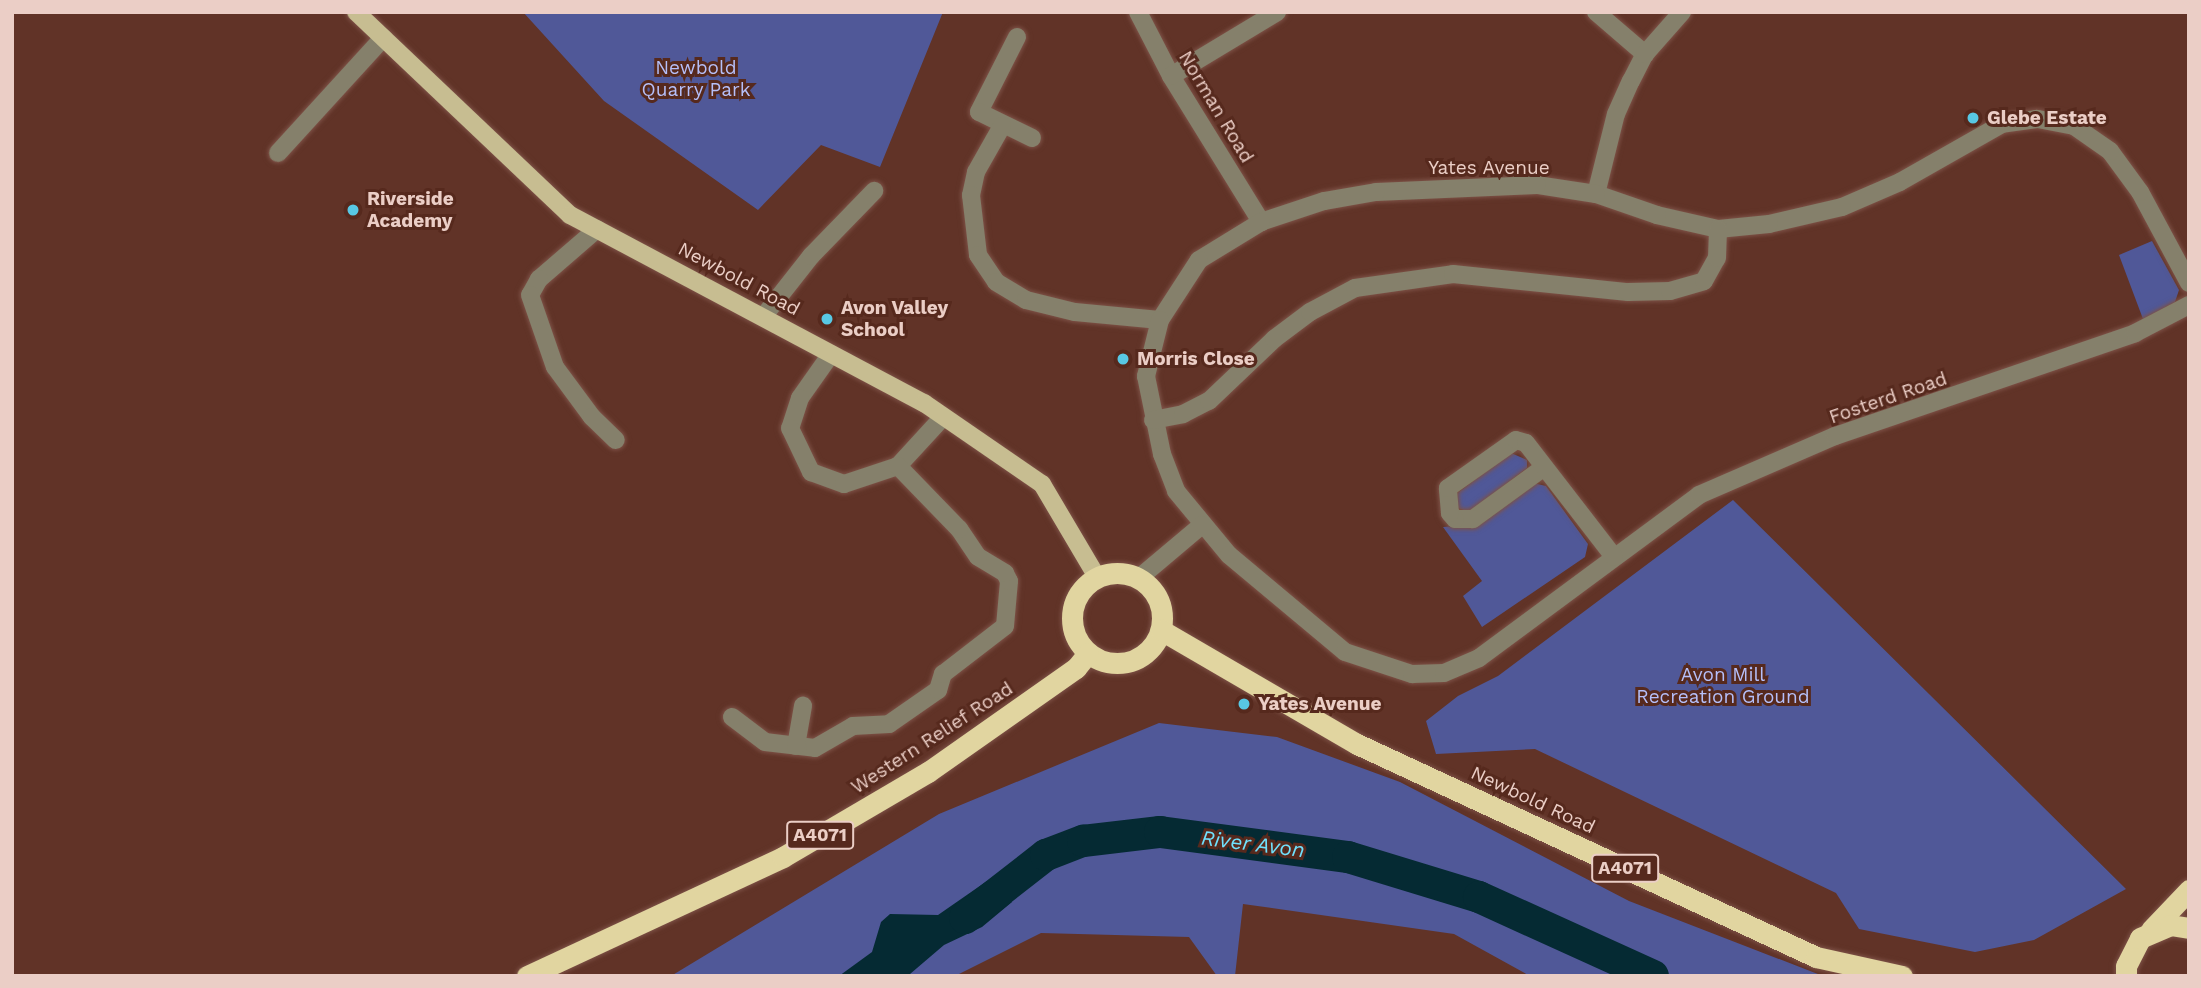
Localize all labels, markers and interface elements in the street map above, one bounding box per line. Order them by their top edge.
street label: Norman Road [1174,47,1258,167]
park label: Newbold Quarry Park [641,57,751,101]
place label: Glebe Estate [1987,107,2107,129]
marker: Glebe Estate [1965,110,1981,126]
street label: Yates Avenue [1428,157,1550,179]
place label: Riverside Academy [367,188,454,232]
marker: Riverside Academy [345,202,361,218]
street label: Newbold Road [674,237,804,321]
place label: Avon Valley School [841,297,949,341]
marker: Avon Valley School [819,311,835,327]
place label: Morris Close [1137,348,1255,370]
marker: Morris Close [1115,351,1131,367]
street label: Fosterd Road [1826,367,1950,429]
park label: Avon Mill Recreation Ground [1636,664,1810,708]
street label: Western Relief Road [847,677,1017,799]
place label: Yates Avenue [1258,693,1382,715]
marker: Yates Avenue [1236,696,1252,712]
street label: Newbold Road [1467,761,1599,839]
road number: A4071 [785,820,855,850]
water label: River Avon [1199,825,1307,863]
road number: A4071 [1590,854,1660,882]

